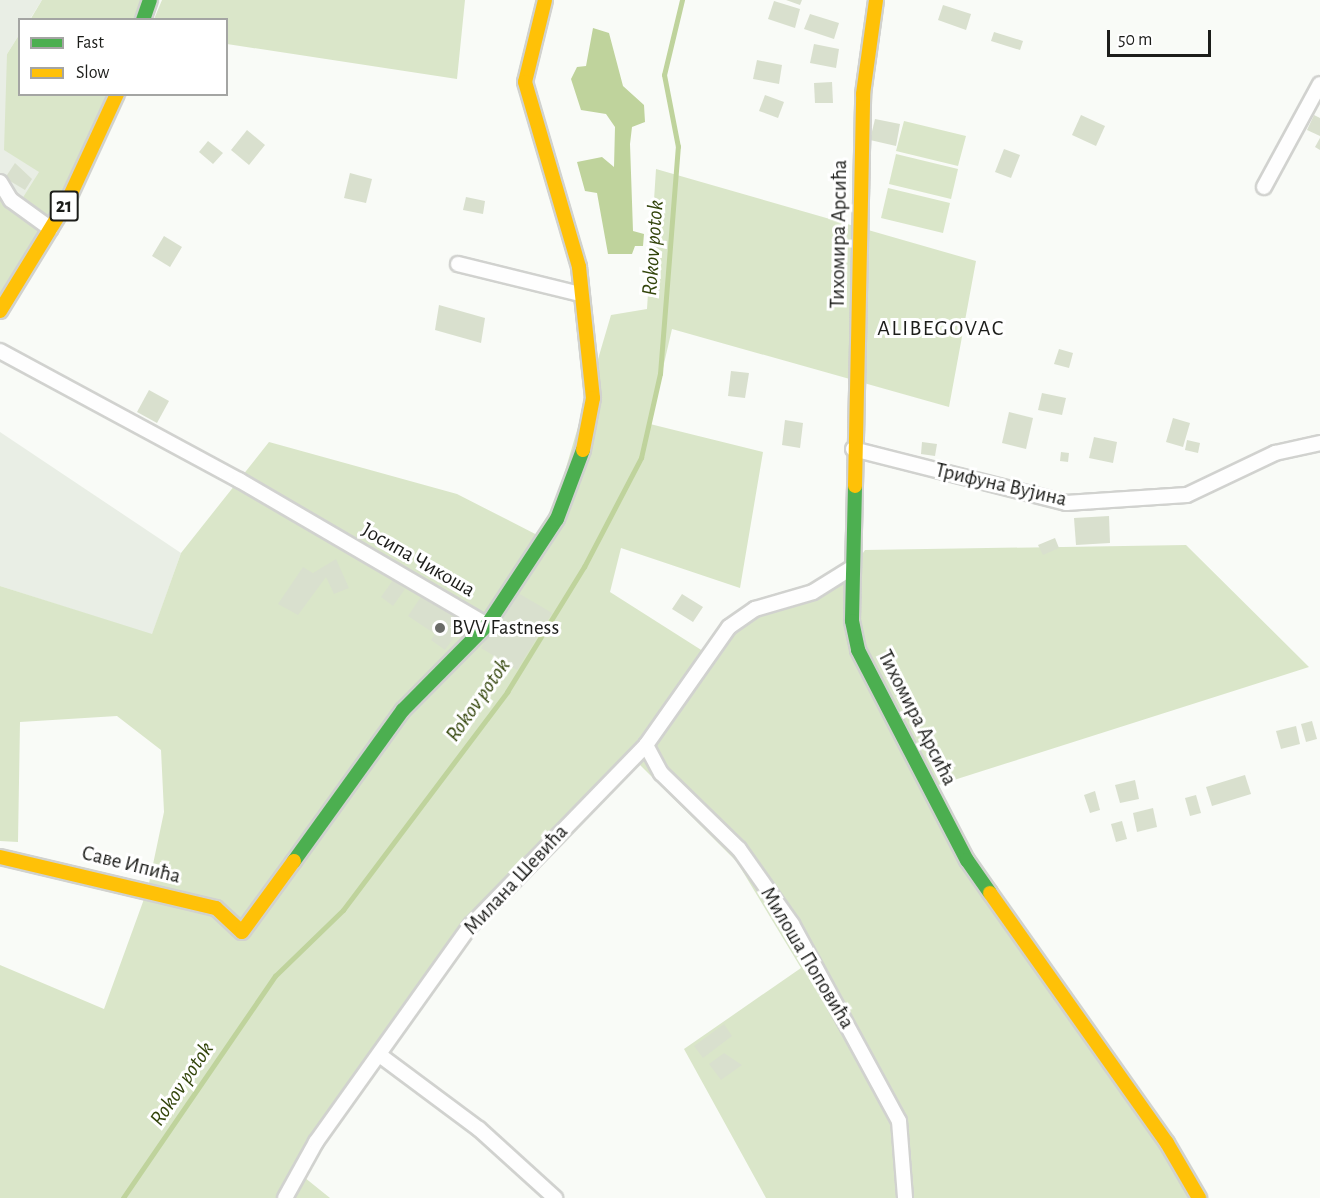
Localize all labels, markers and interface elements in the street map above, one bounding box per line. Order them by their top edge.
legend [18,18,228,96]
scale bar [1110,18,1214,56]
text: 50 m [1118,31,1152,49]
text: Fast [76,34,104,52]
text: Slow [76,64,109,82]
street label: Тихомира Арсића [825,159,853,309]
road number: 21 [49,189,79,223]
water label: Rokov potok [636,199,670,297]
district label: ALIBEGOVAC [877,316,1005,342]
street label: Трифуна Вујина [933,458,1069,512]
street label: Јосипа Чикоша [357,517,479,603]
place label: BVV Fastness [452,615,559,641]
marker: BVV Fastness [433,621,447,635]
street label: Тихомира Арсића [872,646,962,790]
water label: Rokov potok [440,653,516,747]
street label: Милана Шевића [459,820,573,940]
street label: Саве Ипића [79,841,183,889]
street label: Милоша Поповића [755,882,859,1034]
water label: Rokov potok [144,1037,220,1131]

